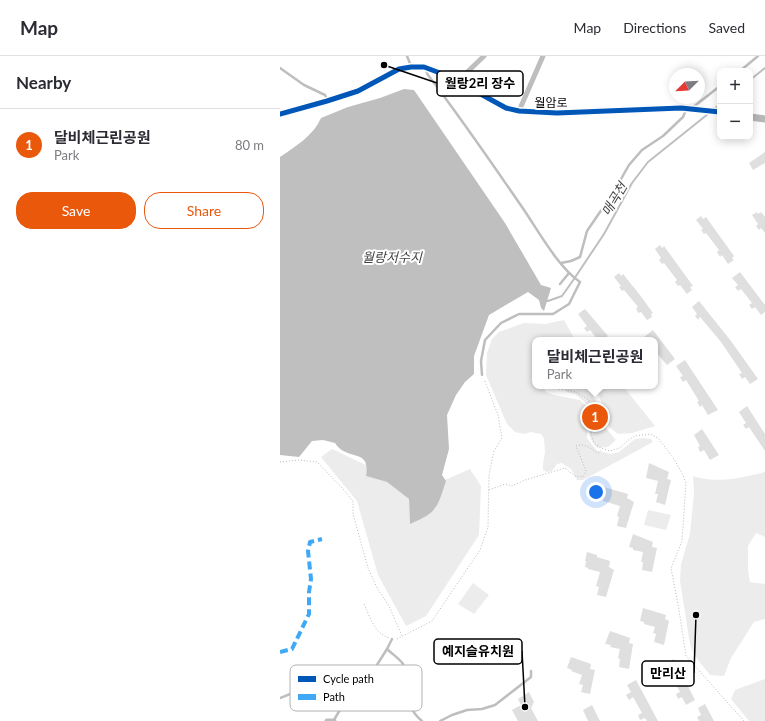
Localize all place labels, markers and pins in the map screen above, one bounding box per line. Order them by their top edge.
callout: 월랑2리 장수 [437,71,523,96]
pin: 1 [582,402,608,432]
callout: 예지슬유치원 [434,639,522,664]
callout: 만리산 [642,661,694,686]

